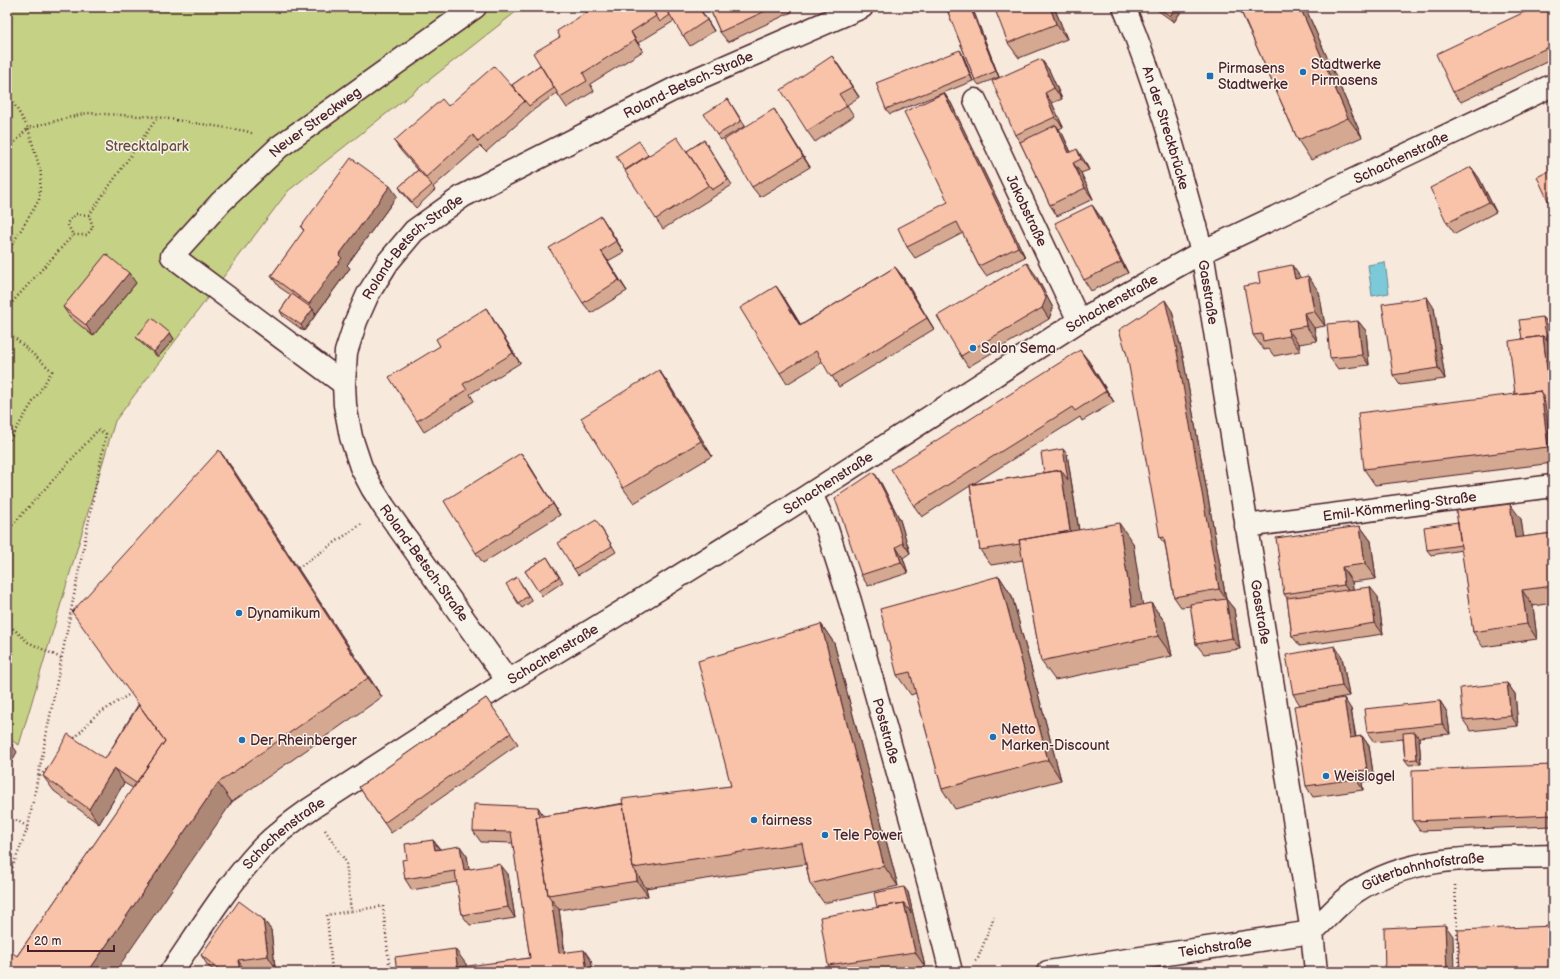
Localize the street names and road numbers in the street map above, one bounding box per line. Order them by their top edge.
street label: Roland-Betsch-Straße [620,47,756,122]
street label: An der Streckbrücke [1139,64,1193,192]
street label: Neuer Streckweg [265,83,364,161]
street label: Schachenstraße [1351,128,1451,187]
street label: Jakobstraße [1003,172,1051,249]
street label: Roland-Betsch-Straße [358,190,466,302]
street label: Gasstraße [1195,258,1222,326]
street label: Schachenstraße [1062,270,1161,336]
street label: Schachenstraße [780,448,876,518]
street label: Emil-Kömmerling-Straße [1322,488,1478,524]
street label: Roland-Betsch-Straße [376,501,472,625]
street label: Gasstraße [1247,578,1275,646]
street label: Schachenstraße [504,620,601,688]
street label: Poststraße [869,696,904,766]
street label: Schachenstraße [239,793,328,873]
street label: Güterbahnhofstraße [1358,849,1485,895]
street label: Teichstraße [1177,933,1253,961]

